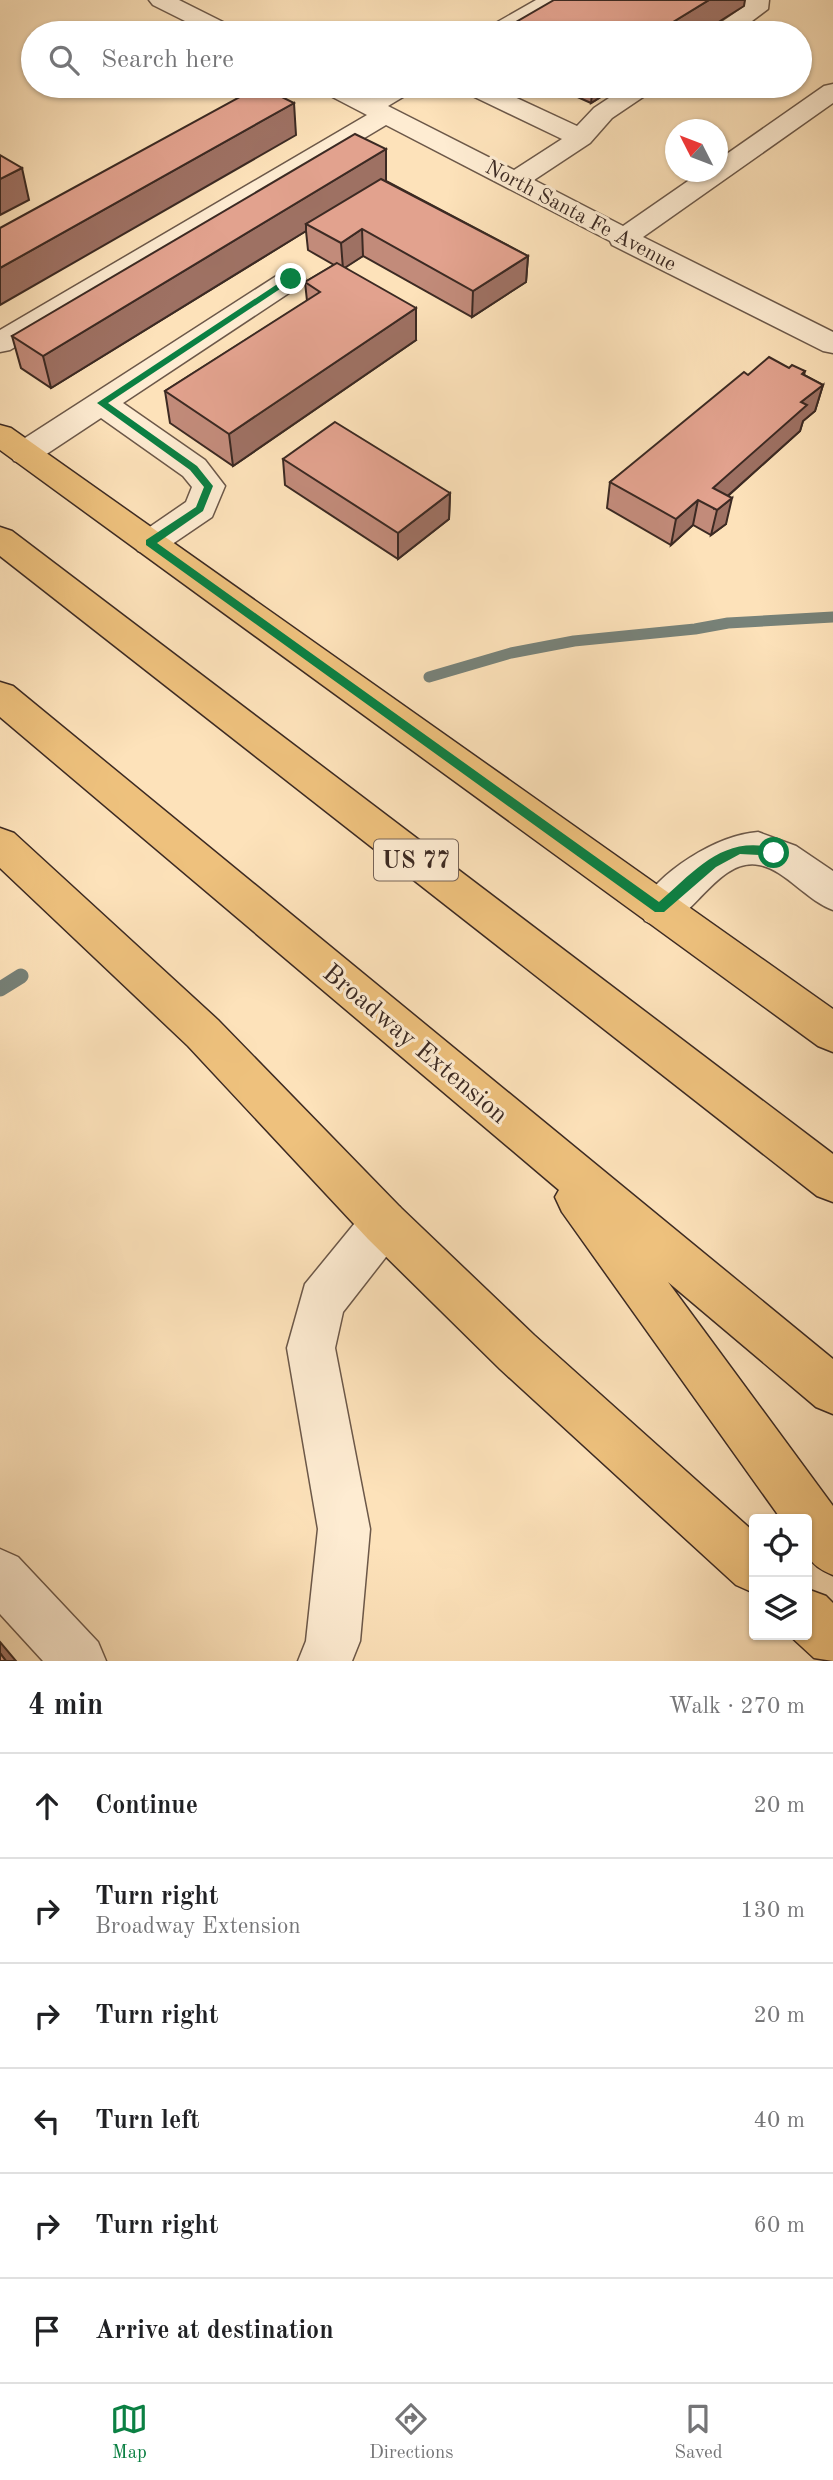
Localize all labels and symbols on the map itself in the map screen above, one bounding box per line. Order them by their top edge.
north arrow [665,119,728,182]
street label: North Santa Fe Avenue [481,157,679,276]
route end [275,263,306,294]
route start [758,837,789,868]
road number: US 77 [374,840,458,880]
street label: Broadway Extension [317,960,512,1129]

